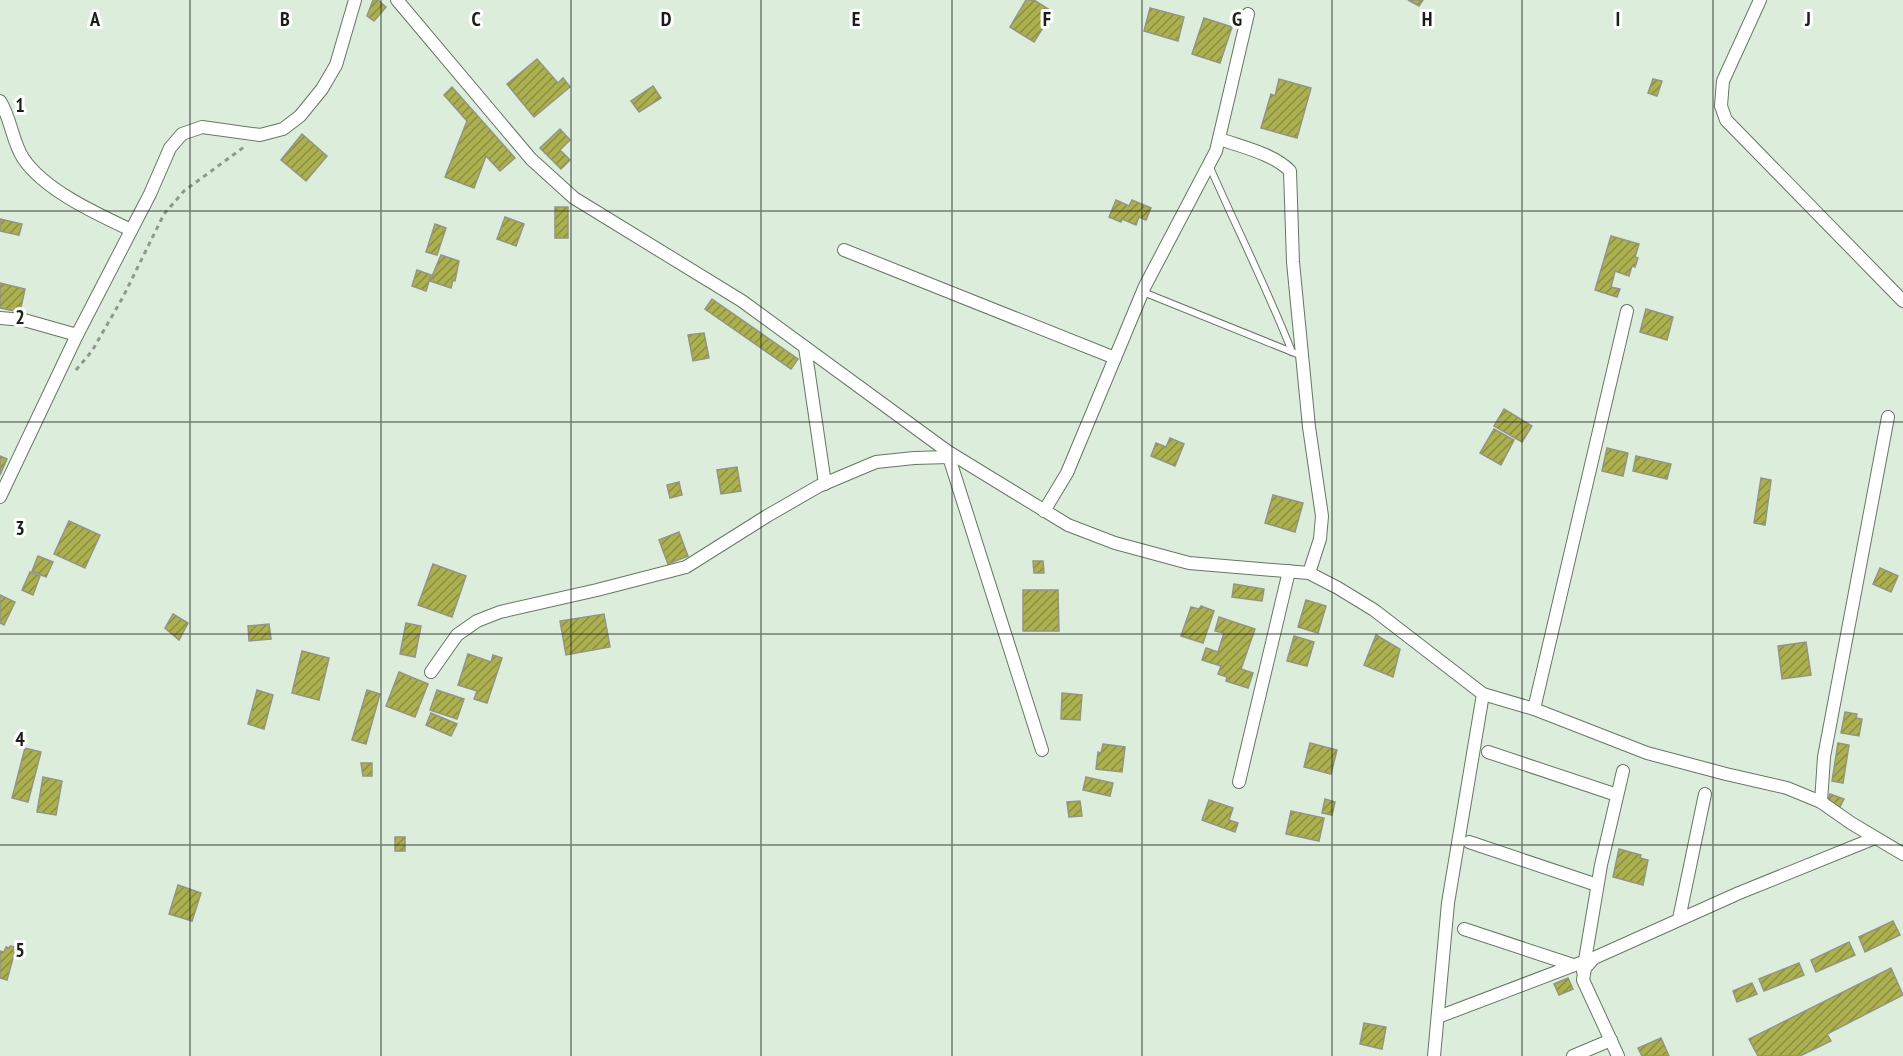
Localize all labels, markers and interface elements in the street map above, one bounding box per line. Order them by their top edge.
text: A [89,6,101,32]
text: B [280,6,290,32]
text: C [471,6,481,32]
text: D [661,6,672,32]
text: E [852,6,860,32]
text: F [1043,6,1051,32]
text: G [1232,6,1242,32]
text: H [1422,6,1432,32]
text: I [1616,6,1620,32]
text: J [1804,6,1811,32]
text: 1 [15,92,25,118]
text: 2 [15,304,25,330]
text: 3 [15,515,25,541]
text: 4 [15,726,25,752]
text: 5 [15,937,25,963]

